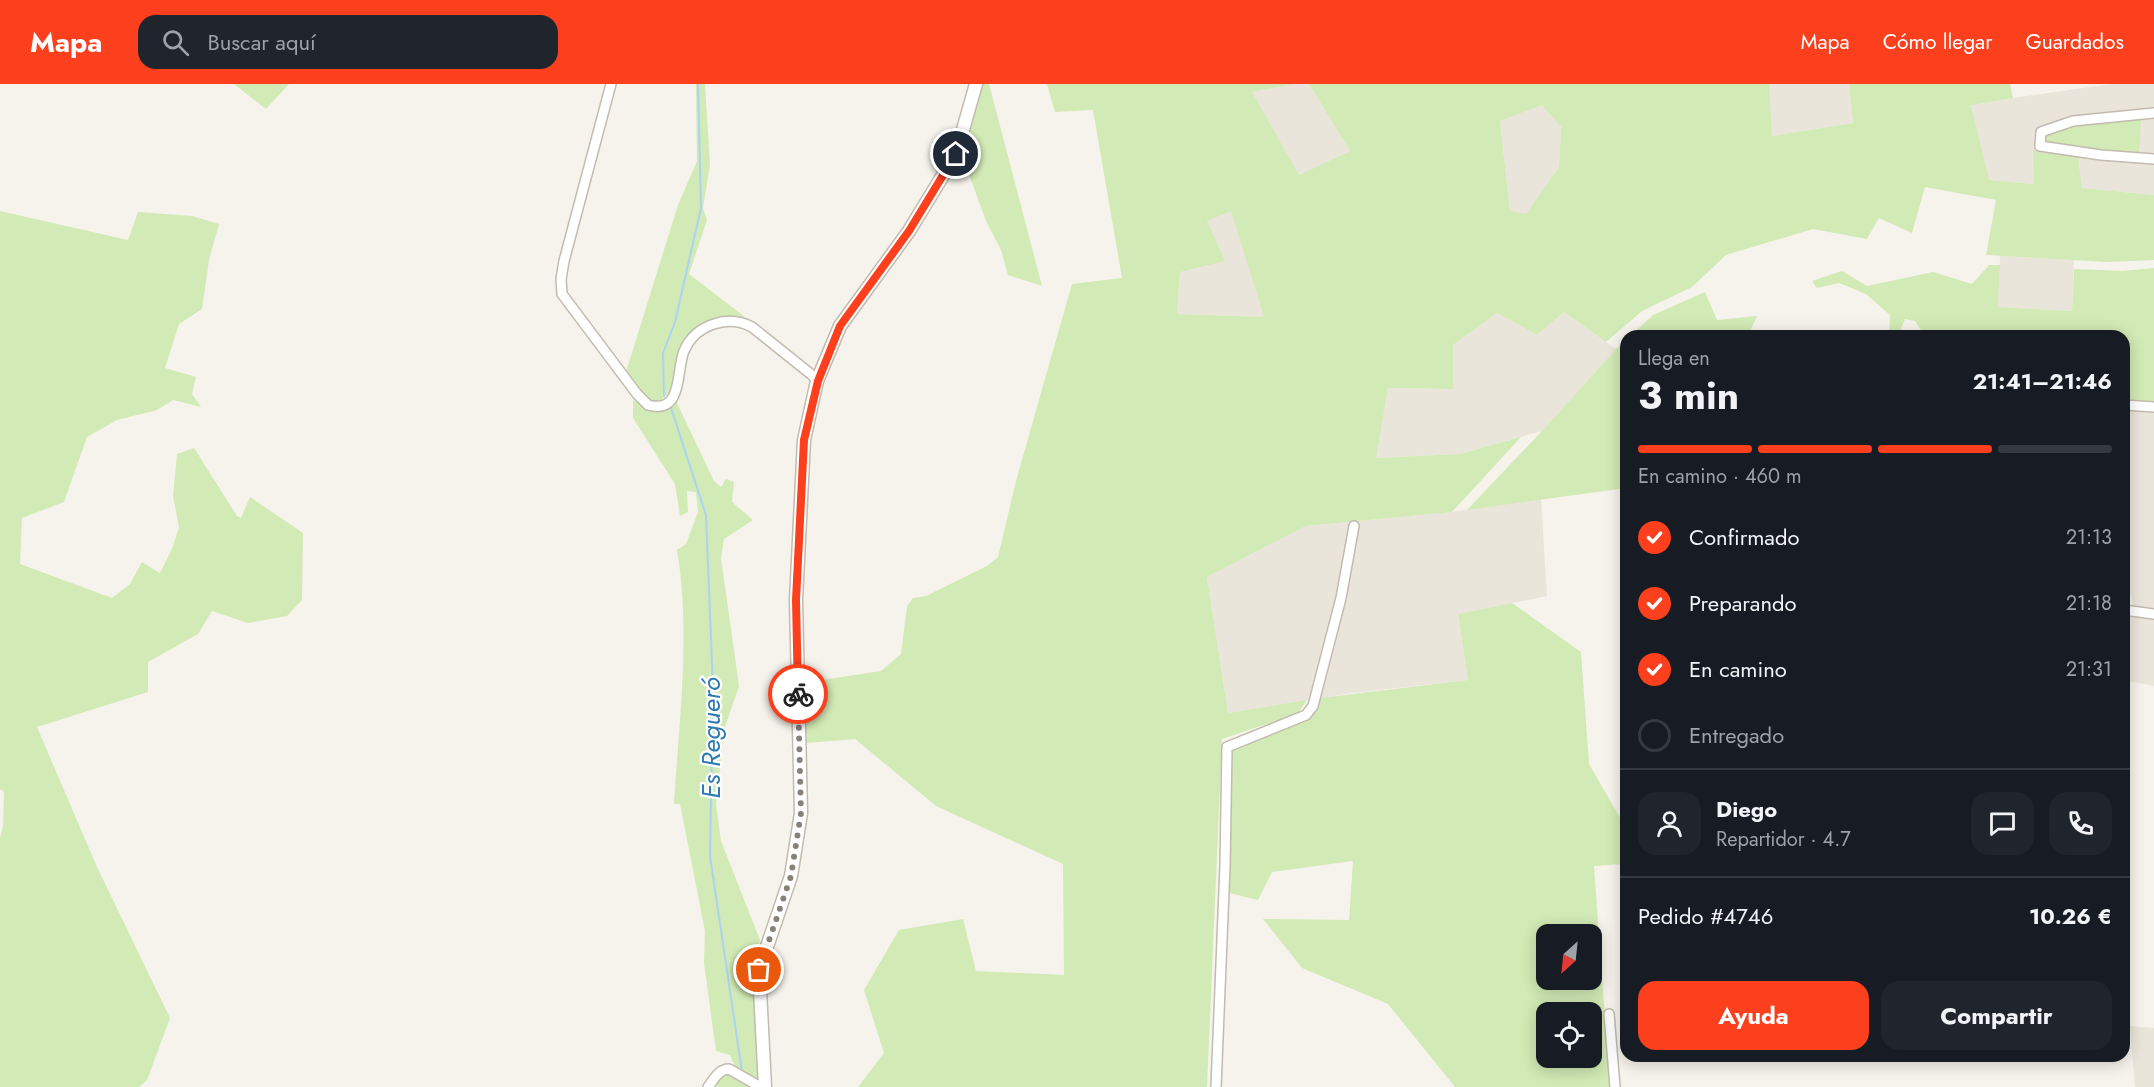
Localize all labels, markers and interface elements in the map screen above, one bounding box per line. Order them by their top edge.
search box [138,15,558,69]
text: Mapa [30,22,102,63]
icon: search [159,26,192,59]
text: Buscar aquí [207,26,316,58]
text: Mapa [1800,27,1850,57]
text: Cómo llegar [1883,27,1992,57]
text: Guardados [2025,27,2124,57]
pin [930,128,981,179]
icon: home [939,137,972,170]
text: Llega en [1638,344,1710,373]
text: 21:41–21:46 [1973,365,2112,397]
text: 3 min [1638,367,1739,424]
text: En camino · 460 m [1638,462,1802,491]
icon: check [1638,521,1671,554]
text: Confirmado [1689,521,1799,553]
text: 21:13 [2066,523,2112,552]
icon: check [1638,587,1671,620]
text: Preparando [1689,587,1797,619]
text: 21:18 [2066,589,2112,618]
icon: check [1638,653,1671,686]
text: En camino [1689,653,1787,685]
text: 21:31 [2066,655,2112,684]
courier [768,664,828,724]
water label: Es Regueró [692,677,730,799]
icon: bike [782,678,815,711]
text: Entregado [1689,719,1784,751]
button: person [1638,792,1701,855]
button: chat [1971,792,2034,855]
button: phone [2049,792,2112,855]
text: Diego [1716,793,1777,825]
text: Repartidor · 4.7 [1716,825,1851,854]
text: Pedido #4746 [1638,900,1773,932]
text: 10.26 € [2029,900,2112,932]
north arrow [1536,924,1602,990]
map controls [1536,924,1602,1068]
pin [733,944,784,995]
icon: bag [742,953,775,986]
button: Ayuda [1638,981,1869,1050]
button: Compartir [1881,981,2112,1050]
button: locate [1536,1002,1602,1068]

